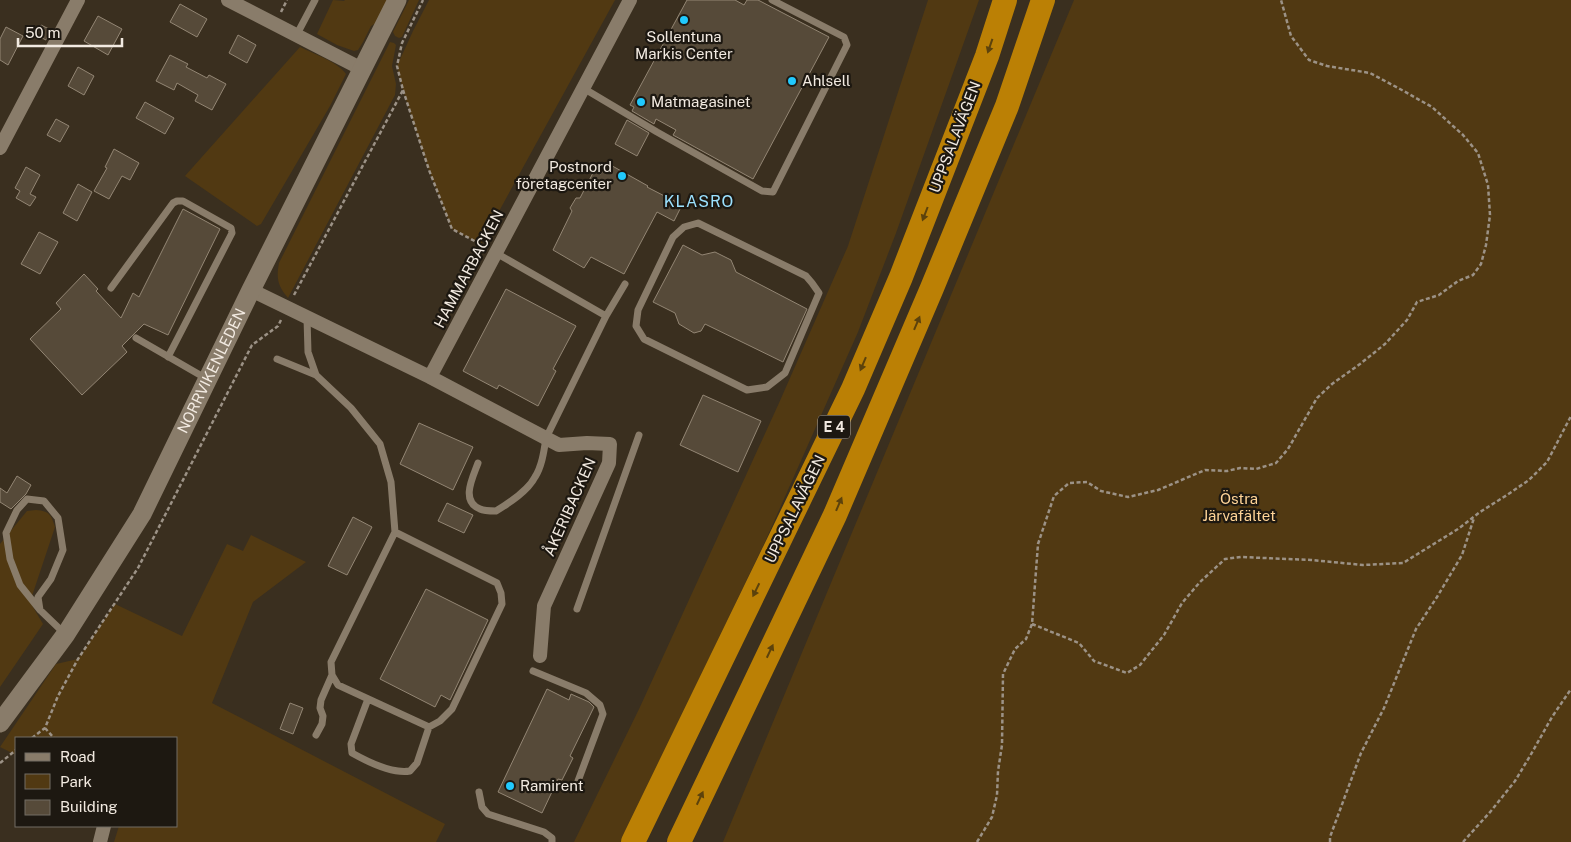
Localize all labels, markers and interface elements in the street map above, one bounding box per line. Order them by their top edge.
marker: Sollentuna Markis Center [678,14,690,26]
scale bar [18,15,121,47]
text: 50 m [25,24,60,41]
place label: Sollentuna Markis Center [635,28,733,62]
one-way arrow [986,39,993,54]
place label: Ahlsell [802,72,851,89]
marker: Ahlsell [786,75,798,87]
street label: UPPSALAVÄGEN [924,78,984,195]
place label: Matmagasinet [651,93,751,110]
marker: Matmagasinet [635,96,647,108]
place label: Postnord företagcenter [516,158,612,192]
marker: Postnord företagcenter [616,170,628,182]
district label: KLASRO [664,192,734,211]
street label: HAMMARBACKEN [430,207,507,331]
one-way arrow [921,207,929,222]
street label: NORRVIKENLEDEN [174,305,249,436]
one-way arrow [914,316,922,330]
one-way arrow [859,357,867,371]
road number: E 4 [818,416,850,438]
street label: UPPSALAVÄGEN [760,451,828,566]
street label: ÅKERIBACKEN [539,454,599,559]
park label: Östra Järvafältet [1202,489,1276,524]
one-way arrow [836,497,844,511]
one-way arrow [752,583,760,597]
one-way arrow [766,644,774,658]
legend [15,737,178,827]
text: Road [60,748,96,765]
text: Park [60,773,92,790]
place label: Ramirent [520,777,584,794]
marker: Ramirent [504,780,516,792]
one-way arrow [696,791,704,805]
text: Building [60,798,118,815]

